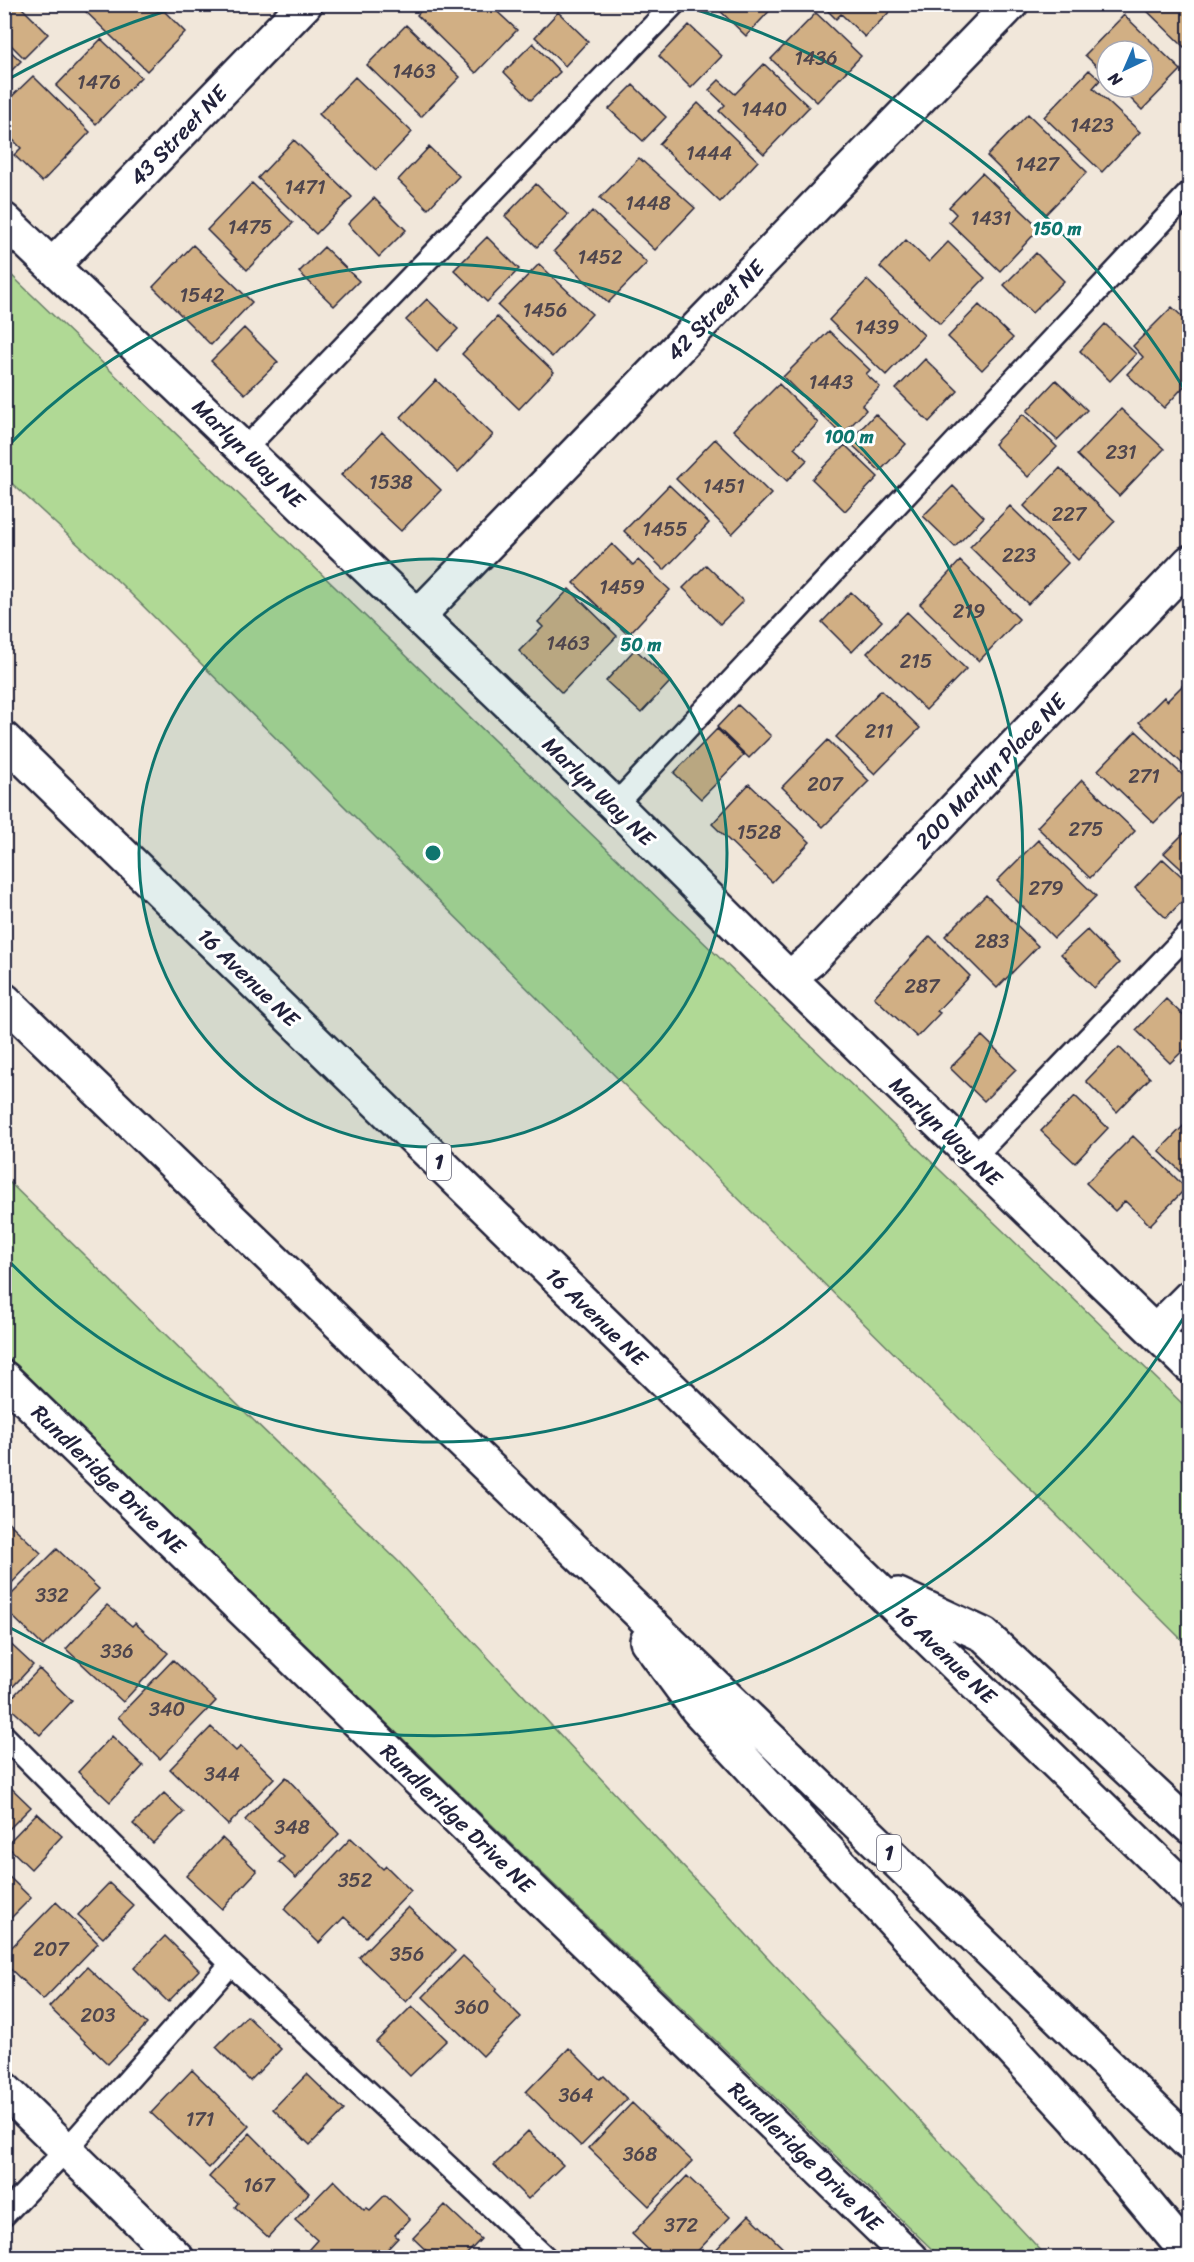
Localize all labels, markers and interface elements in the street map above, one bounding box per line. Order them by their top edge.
north arrow [1095,39,1155,99]
house number: 1436 [794,41,838,76]
house number: 1463 [392,54,436,89]
house number: 1476 [77,65,121,100]
text: N [1100,65,1130,94]
street label: 43 Street NE [120,74,238,195]
house number: 1440 [741,92,787,127]
house number: 1423 [1070,108,1114,143]
house number: 1444 [686,136,732,171]
house number: 1427 [1015,147,1061,182]
house number: 1471 [284,170,326,205]
house number: 1448 [625,186,671,221]
house number: 1431 [971,201,1011,236]
house number: 1475 [228,210,272,245]
text: 150 m [1033,213,1081,245]
house number: 1452 [578,240,623,275]
street label: 42 Street NE [656,249,776,370]
house number: 1542 [180,278,225,313]
house number: 1456 [523,293,567,328]
house number: 1439 [855,310,899,345]
house number: 1443 [809,365,853,400]
street label: Marlyn Way NE [183,389,316,519]
text: 100 m [825,421,874,453]
house number: 231 [1105,435,1137,470]
house number: 1538 [369,465,413,500]
house number: 1451 [703,469,745,504]
house number: 227 [1052,497,1088,532]
house number: 1455 [642,512,688,547]
house number: 223 [1002,538,1036,573]
house number: 1459 [599,570,645,605]
house number: 219 [953,594,985,629]
house number: 1463 [546,626,590,661]
text: 50 m [621,629,662,661]
house number: 215 [900,644,932,679]
street label: 200 Marlyn Place NE [905,683,1077,859]
house number: 211 [865,714,893,749]
street label: Marlyn Way NE [533,727,666,857]
house number: 271 [1128,759,1160,794]
house number: 207 [807,767,844,802]
house number: 275 [1068,812,1104,847]
house number: 1528 [737,815,781,850]
centre of rings [423,843,443,863]
house number: 279 [1028,871,1064,906]
street label: 16 Avenue NE [188,918,311,1038]
house number: 283 [975,924,1009,959]
house number: 287 [904,969,941,1004]
street label: Marlyn Way NE [880,1067,1013,1197]
road number: 1 [427,1144,451,1180]
street label: 16 Avenue NE [536,1257,659,1377]
street label: Rundleridge Drive NE [22,1395,197,1565]
house number: 332 [35,1578,69,1613]
street label: 16 Avenue NE [885,1595,1008,1715]
house number: 336 [100,1634,134,1669]
house number: 340 [149,1692,185,1727]
street label: Rundleridge Drive NE [371,1734,546,1904]
house number: 344 [204,1757,240,1792]
house number: 348 [274,1810,310,1845]
road number: 1 [877,1835,901,1871]
house number: 352 [338,1863,373,1898]
house number: 207 [33,1932,70,1967]
house number: 356 [390,1937,424,1972]
house number: 360 [455,1990,489,2025]
house number: 203 [80,1998,116,2033]
street label: Rundleridge Drive NE [719,2072,894,2242]
house number: 364 [559,2078,593,2113]
house number: 171 [186,2102,214,2137]
house number: 368 [623,2137,657,2172]
house number: 167 [243,2168,276,2203]
house number: 372 [664,2208,698,2243]

